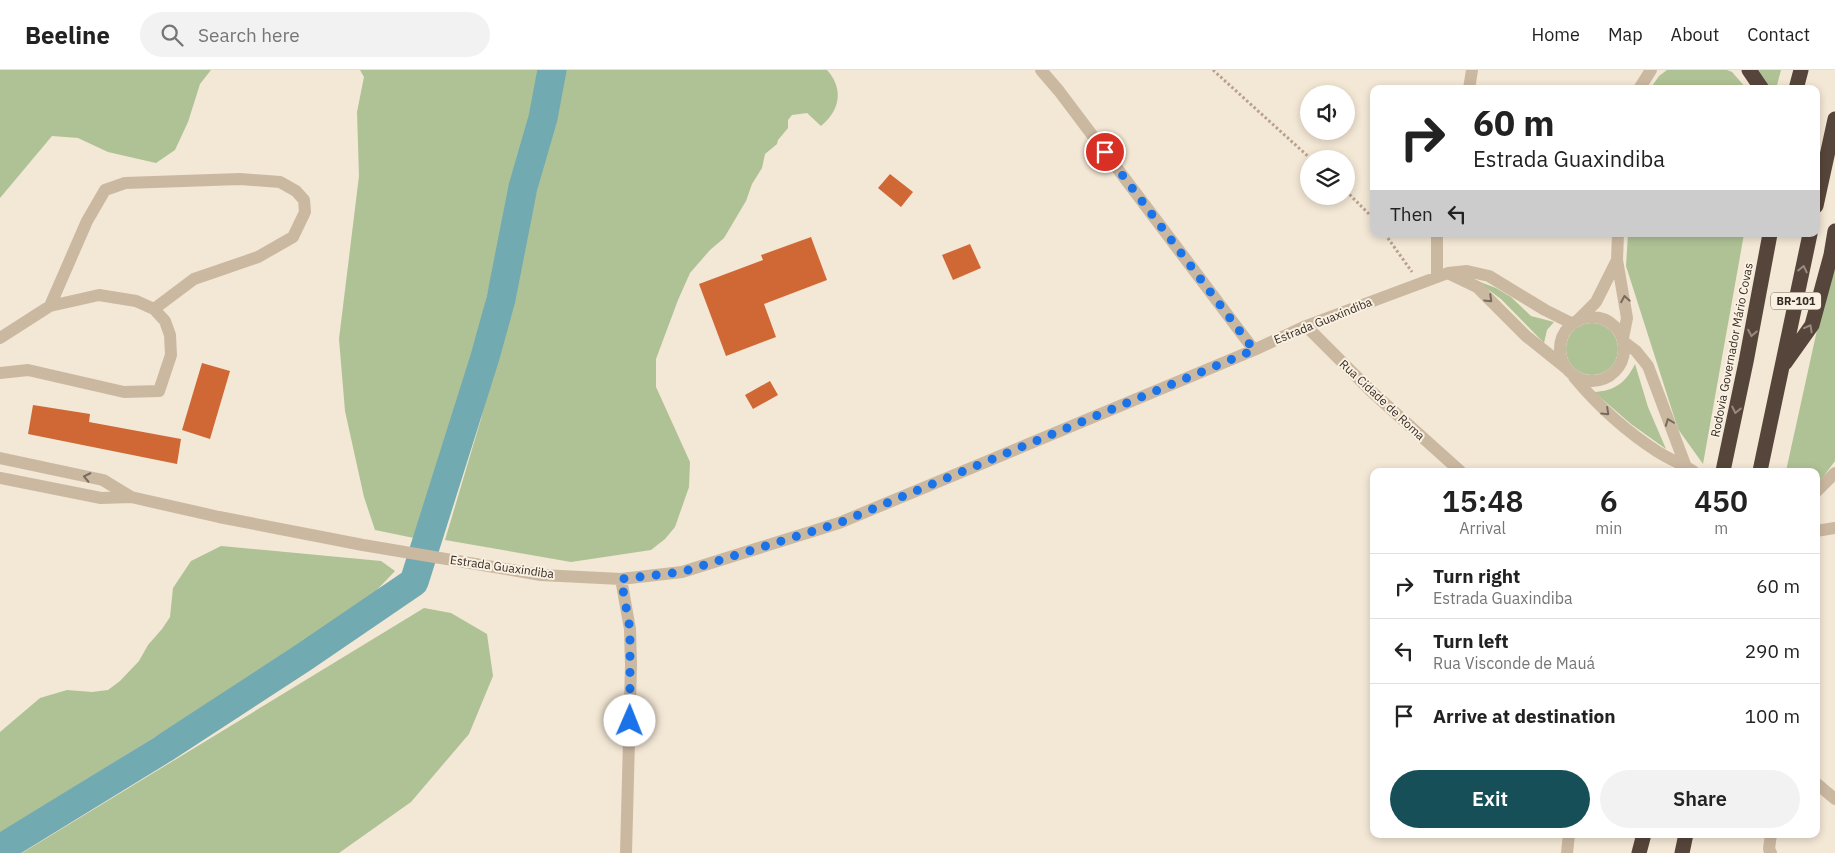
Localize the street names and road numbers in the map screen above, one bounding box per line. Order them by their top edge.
street label: Rodovia Governador Mário Covas [1707,261,1756,438]
road number: BR-101 [1771,292,1821,310]
street label: Estrada Guaxindiba [1271,294,1375,347]
street label: Rua Cidade de Roma [1336,356,1429,444]
street label: Estrada Guaxindiba [449,552,556,581]

